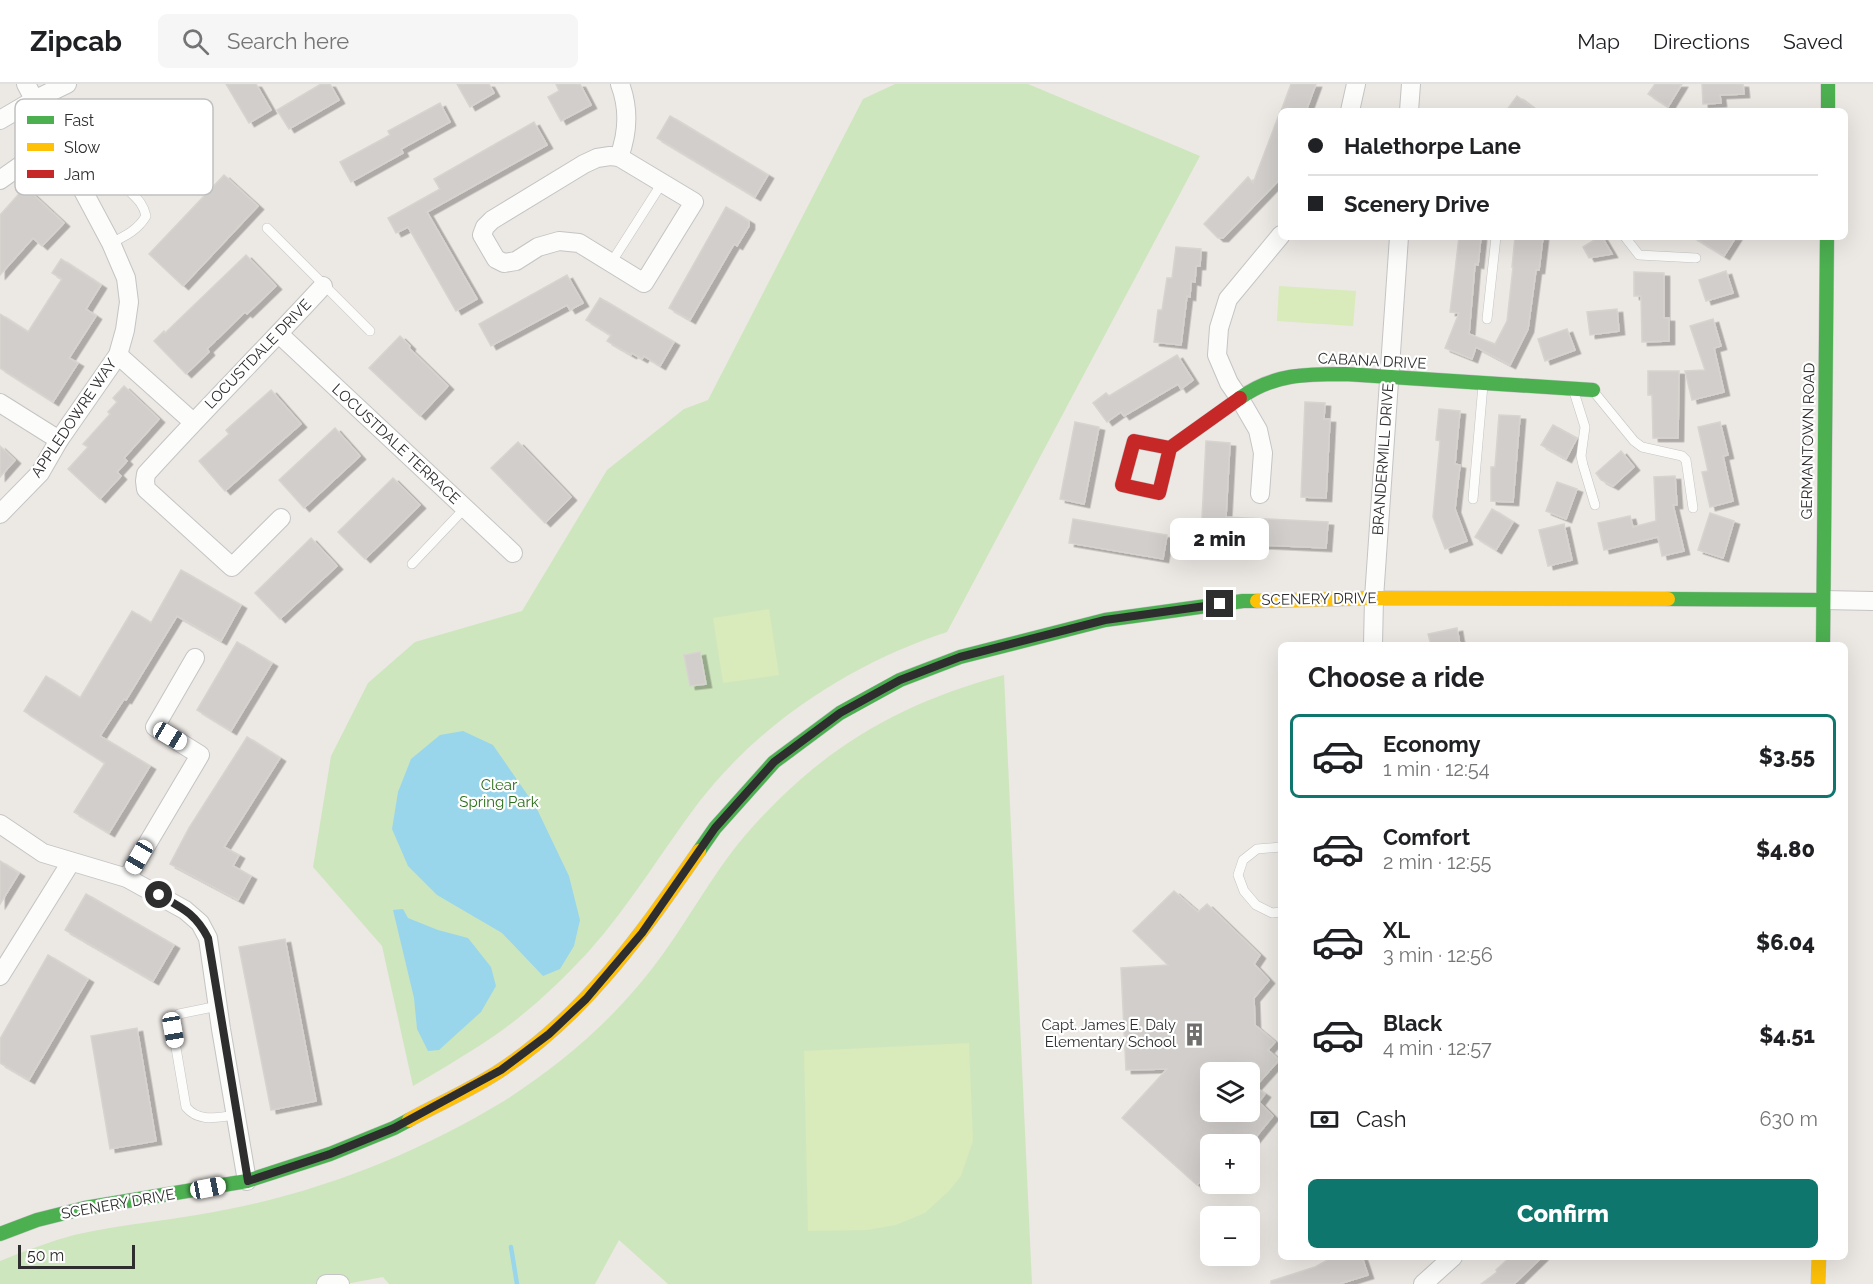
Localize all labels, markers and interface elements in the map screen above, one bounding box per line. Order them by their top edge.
search box [158,14,578,68]
text: Zipcab [30,25,122,58]
icon: search [179,25,212,58]
text: Search here [227,28,349,54]
text: Map [1577,29,1620,54]
text: Directions [1653,29,1750,54]
text: Saved [1783,29,1843,54]
legend [15,99,213,195]
text: Fast [64,111,95,130]
text: Halethorpe Lane [1344,133,1521,159]
text: Slow [64,138,100,157]
text: Jam [64,165,95,184]
text: Scenery Drive [1344,191,1489,217]
street label: LOCUSTDALE DRIVE [201,296,315,412]
street label: CABANA DRIVE [1317,349,1427,373]
street label: APPLEDOWRE WAY [27,355,121,481]
street label: GERMANTOWN ROAD [1798,362,1818,520]
street label: LOCUSTDALE TERRACE [328,380,464,508]
street label: BRANDERMILL DRIVE [1369,382,1397,536]
callout: 2 min [1170,517,1270,559]
text: 2 min [1193,527,1246,551]
street label: SCENERY DRIVE [1261,589,1377,609]
route end [1206,590,1233,617]
text: Choose a ride [1308,662,1484,693]
car [150,719,190,753]
icon: car [1311,729,1365,783]
text: Economy [1383,731,1481,757]
text: $3.55 [1759,743,1815,769]
text: 1 min · 12:54 [1383,757,1490,781]
park label: Clear Spring Park [459,776,539,811]
icon: car [1311,822,1365,876]
text: Comfort [1383,824,1470,850]
text: $4.80 [1756,836,1815,862]
car [122,837,156,877]
text: 2 min · 12:55 [1383,850,1491,874]
route start [145,881,172,908]
icon: car [1311,915,1365,969]
text: XL [1383,917,1410,943]
text: $6.04 [1756,929,1815,955]
text: 3 min · 12:56 [1383,943,1493,967]
icon: car [1311,1008,1365,1062]
text: Black [1383,1010,1442,1036]
car [161,1011,185,1049]
place label: Capt. James E. Daly Elementary School [1042,1016,1177,1051]
building icon: Capt. James E. Daly Elementary School [1181,1021,1207,1047]
text: $4.51 [1759,1022,1815,1048]
text: 4 min · 12:57 [1383,1036,1492,1060]
map controls [1200,1062,1260,1266]
button: layers [1200,1062,1260,1122]
icon: cash [1308,1103,1341,1136]
text: Cash [1356,1106,1407,1132]
text: 630 m [1760,1107,1818,1131]
button: + [1200,1134,1260,1194]
car [189,1176,227,1200]
button: Confirm [1308,1179,1818,1248]
street label: SCENERY DRIVE [60,1185,176,1223]
button: − [1200,1206,1260,1266]
scale bar [18,1242,135,1270]
text: 50 m [27,1246,64,1265]

